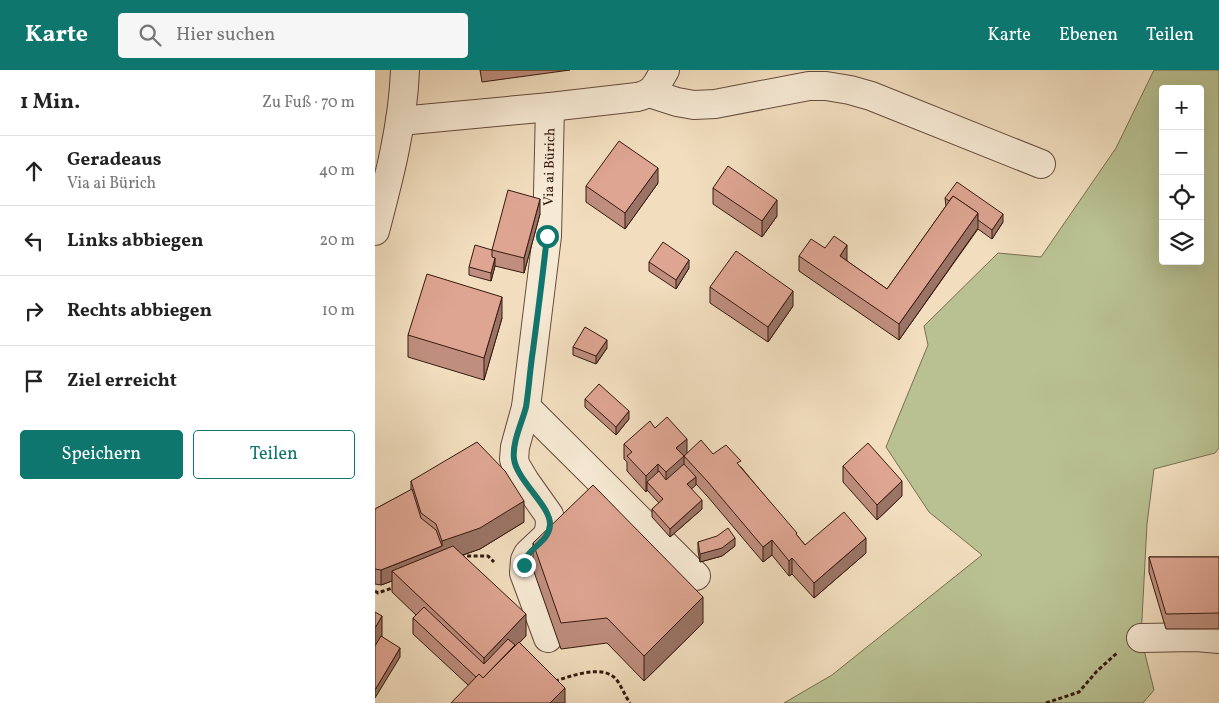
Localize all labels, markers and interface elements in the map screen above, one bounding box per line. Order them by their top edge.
search box [118,13,468,58]
text: Karte [25,18,88,52]
icon: search [136,21,164,49]
text: Hier suchen [176,22,275,48]
text: Karte [987,23,1031,48]
text: Ebenen [1059,23,1118,48]
text: Teilen [1146,23,1194,48]
map controls [1159,85,1204,265]
button: + [1159,85,1204,130]
text: 1 Min. [20,88,80,117]
text: Zu Fuß · 70 m [262,92,355,114]
street label: Via ai Bürich [540,128,561,206]
button: − [1159,130,1204,175]
text: Geradeaus [67,147,162,173]
icon: ahead [20,157,48,185]
text: 40 m [319,160,355,182]
text: Via ai Bürich [67,173,156,195]
button: locate [1159,175,1204,220]
button: layers [1159,220,1204,265]
route start [536,225,559,248]
icon: left [20,227,48,255]
text: Links abbiegen [67,228,204,254]
text: 20 m [320,230,355,252]
icon: right [20,297,48,325]
text: Rechts abbiegen [67,298,212,324]
text: 10 m [322,300,355,322]
icon: arrive [20,367,48,395]
text: Ziel erreicht [67,368,177,394]
button: Speichern [20,430,183,479]
button: Teilen [193,430,355,479]
route end [513,554,536,577]

